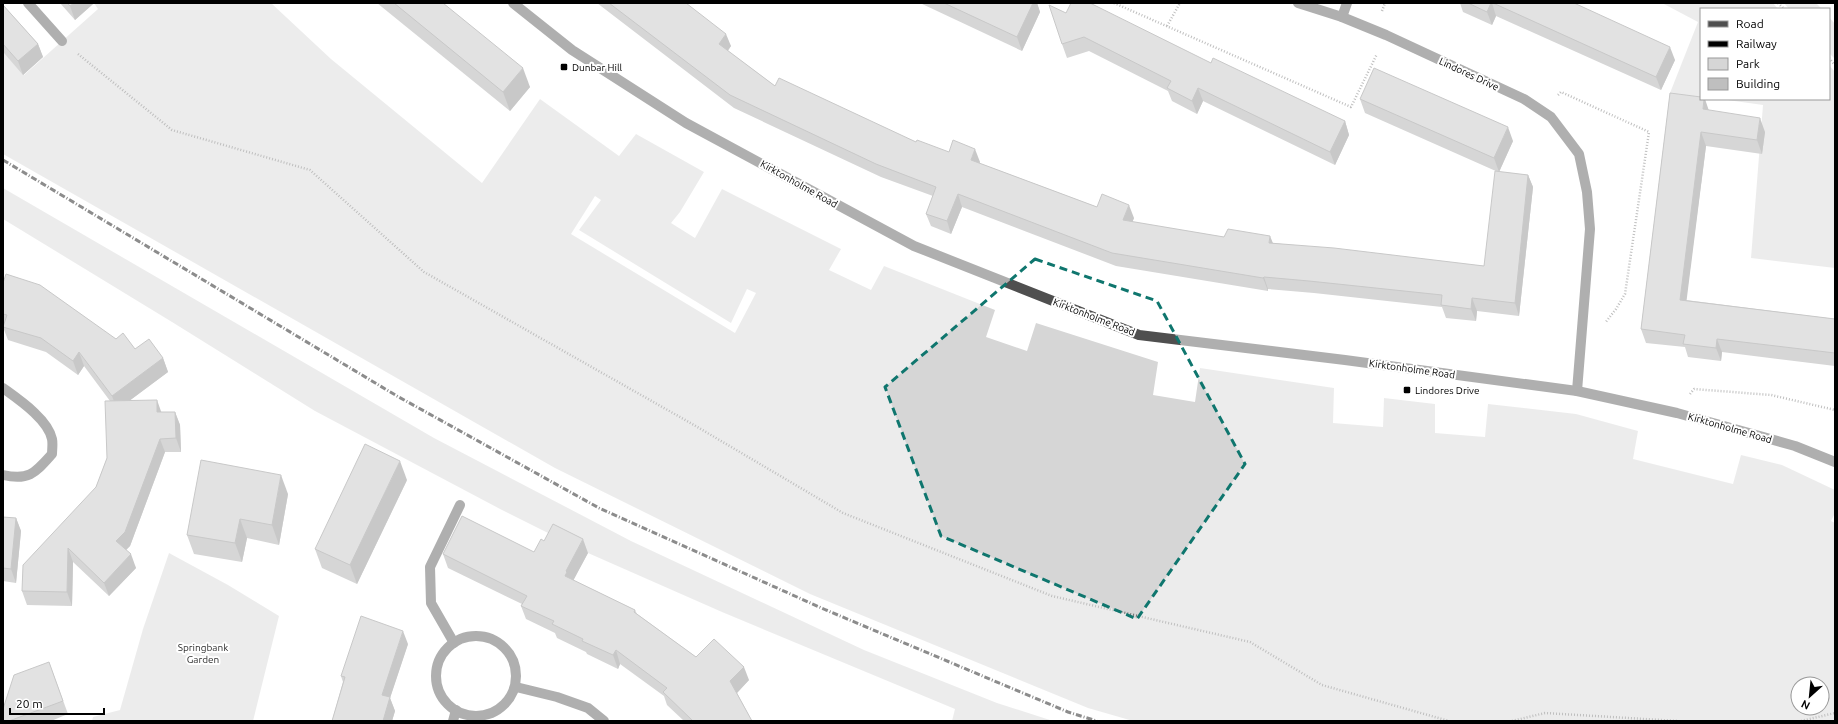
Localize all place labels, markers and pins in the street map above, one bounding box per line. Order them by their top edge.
marker: Dunbar Hill [559,62,569,72]
place label: Dunbar Hill [572,62,623,73]
marker: Lindores Drive [1402,385,1412,395]
place label: Lindores Drive [1415,385,1480,396]

